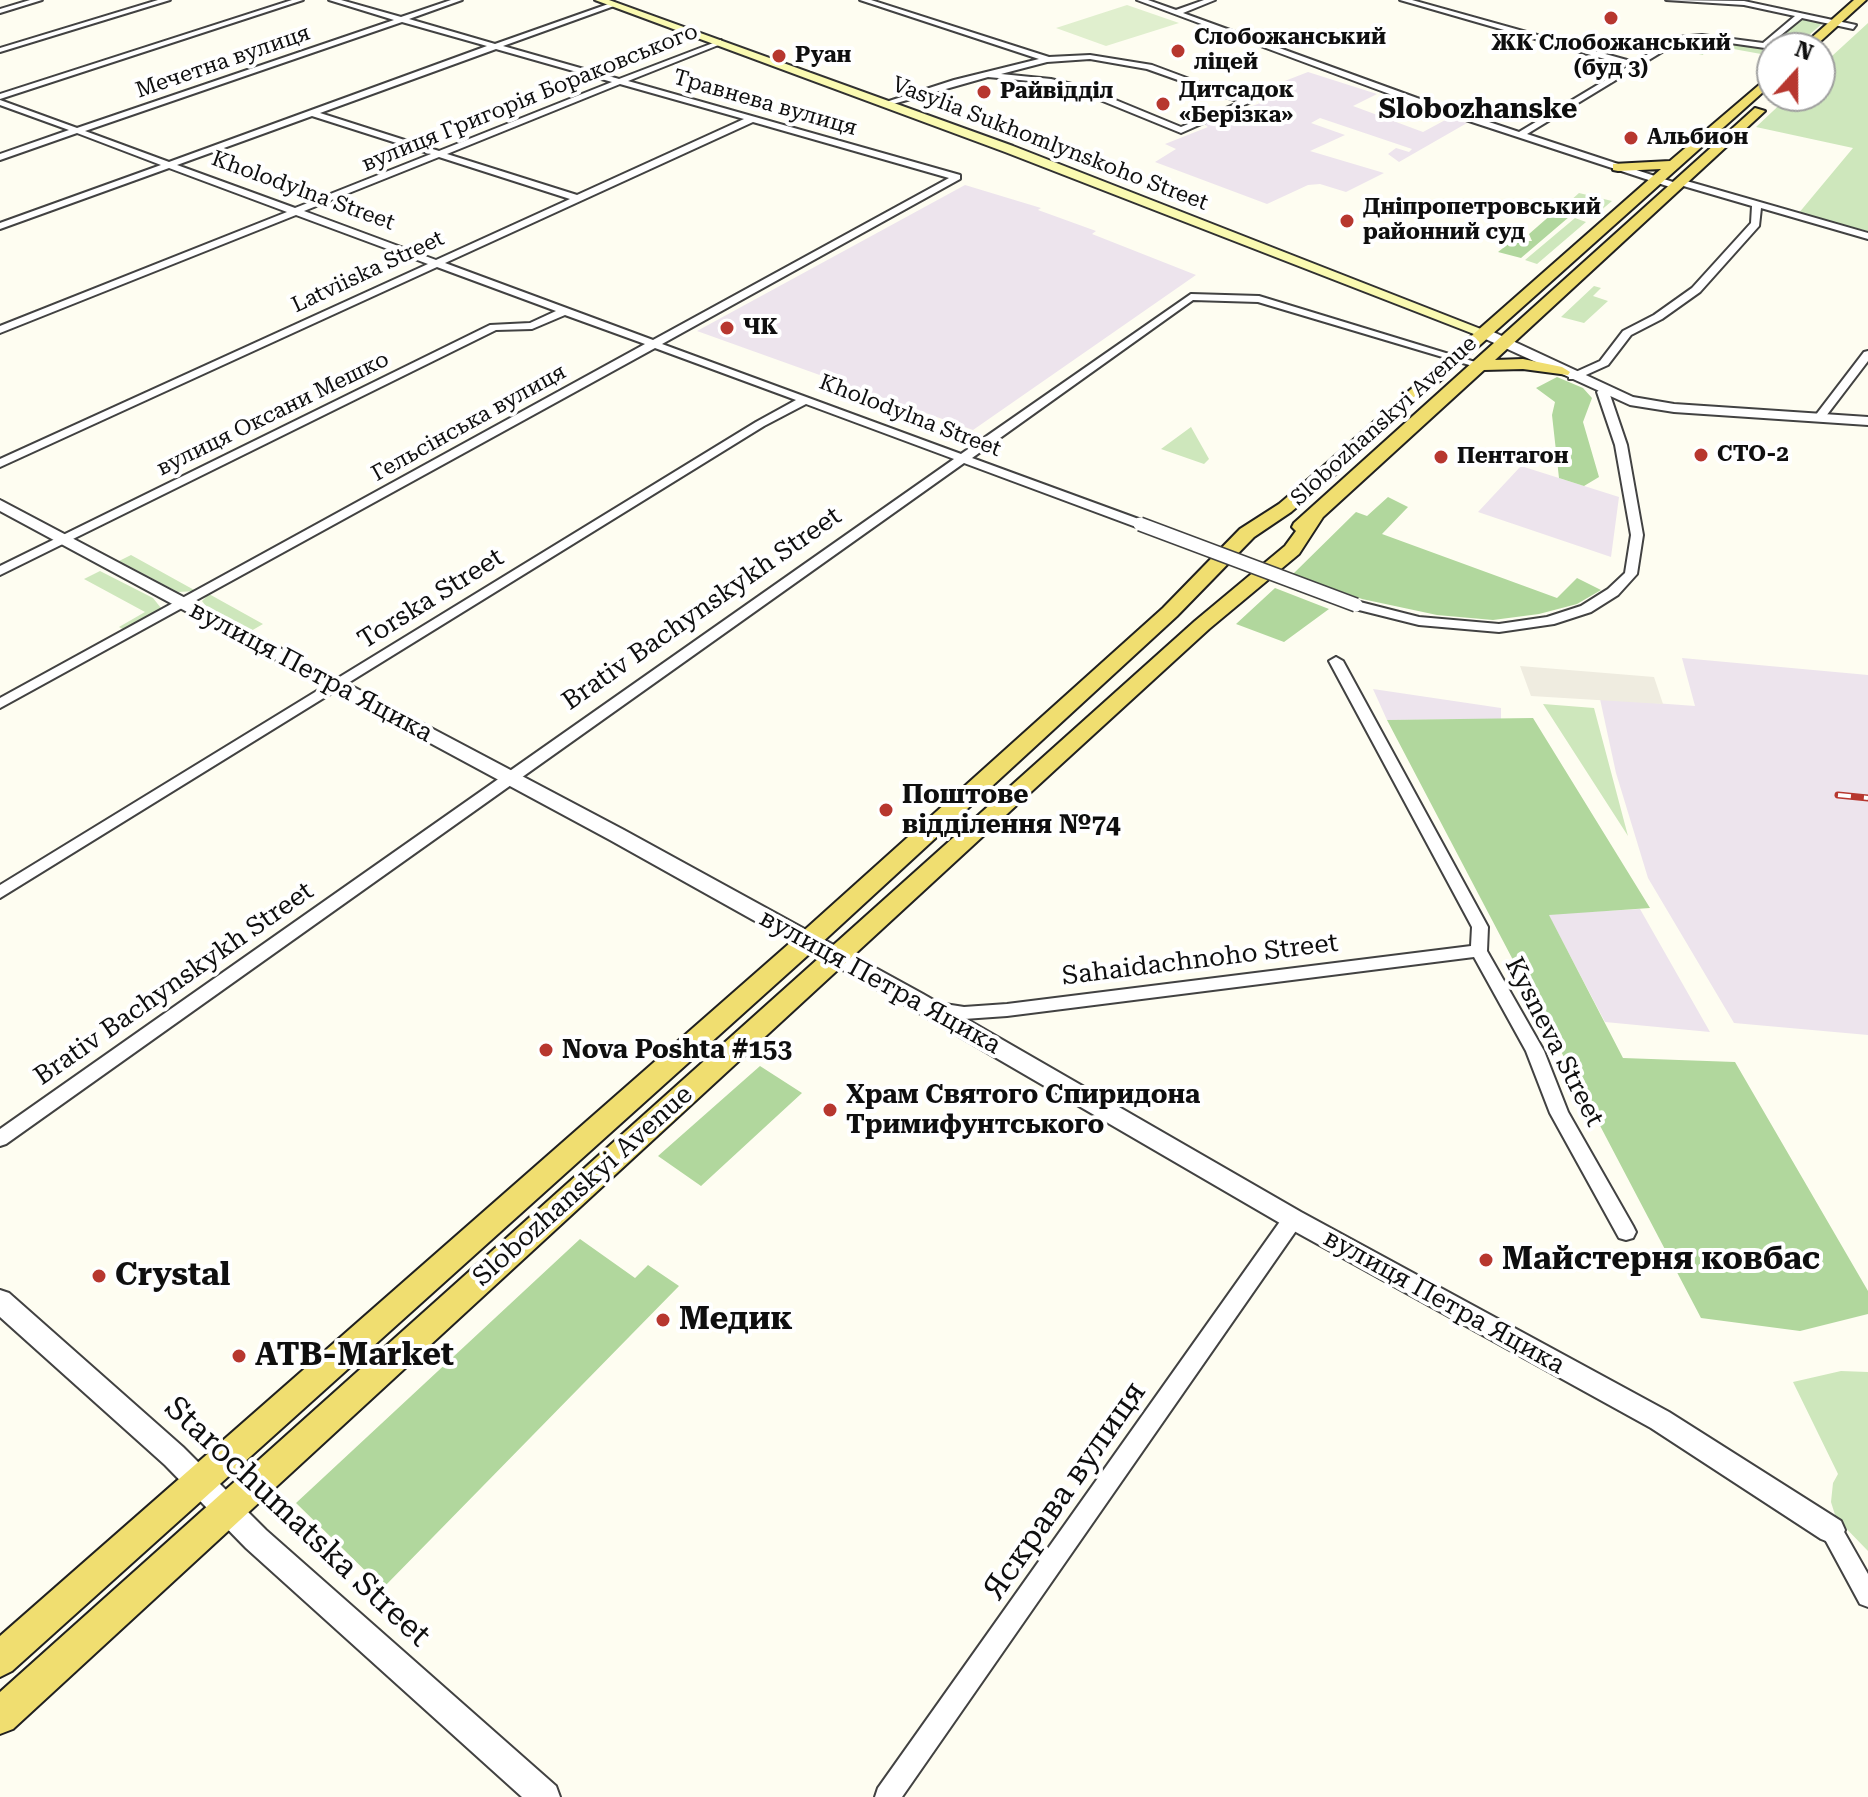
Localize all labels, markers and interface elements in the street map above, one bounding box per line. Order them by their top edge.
marker: ЖК Слобожанський (буд 3) [1602,9,1620,27]
street label: вулиця Григорія Бораковського [358,18,702,178]
street label: Мечетна вулиця [132,20,314,104]
place label: Слобожанський ліцей [1194,25,1386,76]
place label: ЖК Слобожанський (буд 3) [1491,31,1731,82]
north arrow [1756,32,1836,112]
text: N [1792,36,1816,66]
marker: Слобожанський ліцей [1169,42,1187,60]
place label: Руан [795,43,851,69]
marker: Руан [770,47,788,65]
street label: Травнева вулиця [670,64,860,142]
street label: Vasylia Sukhomlynskoho Street [888,71,1212,217]
place label: Дитсадок «Берізка» [1179,78,1294,130]
place label: Райвідділ [1000,79,1113,105]
marker: Райвідділ [975,83,993,101]
district label: Slobozhanske [1378,93,1578,127]
marker: Дитсадок «Берізка» [1154,95,1172,113]
place label: Альбион [1647,125,1748,151]
marker: Альбион [1622,129,1640,147]
street label: Kholodylna Street [208,146,398,236]
place label: Дніпропетровський районний суд [1363,195,1601,246]
marker: Дніпропетровський районний суд [1338,212,1356,230]
street label: Latviiska Street [288,225,448,319]
place label: ЧК [743,315,778,341]
marker: ЧК [718,319,736,337]
street label: Slobozhanskyi Avenue [1286,331,1482,511]
street label: вулиця Оксани Мешко [153,346,393,482]
street label: Гельсінська вулиця [367,359,571,487]
street label: Kholodylna Street [815,369,1005,463]
place label: СТО-2 [1717,442,1789,468]
place label: Пентагон [1457,444,1569,470]
marker: СТО-2 [1692,446,1710,464]
marker: Пентагон [1432,448,1450,466]
street label: Brativ Bachynskykh Street [557,501,847,717]
street label: Torska Street [353,542,509,656]
street label: вулиця Петра Яцика [184,595,438,749]
place label: Поштове відділення №74 [902,779,1121,840]
marker: Поштове відділення №74 [877,801,895,819]
street label: Brativ Bachynskykh Street [29,876,319,1092]
street label: вулиця Петра Яцика [754,903,1006,1061]
street label: Sahaidachnoho Street [1060,928,1340,992]
street label: Kysneva Street [1498,952,1610,1132]
place label: Nova Poshta #153 [562,1034,792,1066]
marker: Nova Poshta #153 [537,1041,555,1059]
street label: Slobozhanskyi Avenue [467,1079,699,1293]
place label: Храм Святого Спиридона Тримифунтського [846,1079,1200,1140]
marker: Храм Святого Спиридона Тримифунтського [821,1101,839,1119]
street label: вулиця Петра Яцика [1318,1223,1570,1381]
place label: Майстерня ковбас [1502,1241,1820,1279]
marker: Майстерня ковбас [1477,1251,1495,1269]
place label: Crystal [115,1257,230,1295]
marker: Crystal [90,1267,108,1285]
place label: Медик [679,1301,793,1339]
marker: Медик [654,1311,672,1329]
place label: ATB-Market [255,1337,454,1375]
marker: ATB-Market [230,1347,248,1365]
street label: Яскрава вулиця [975,1374,1155,1608]
street label: Starochumatska Street [156,1389,438,1655]

